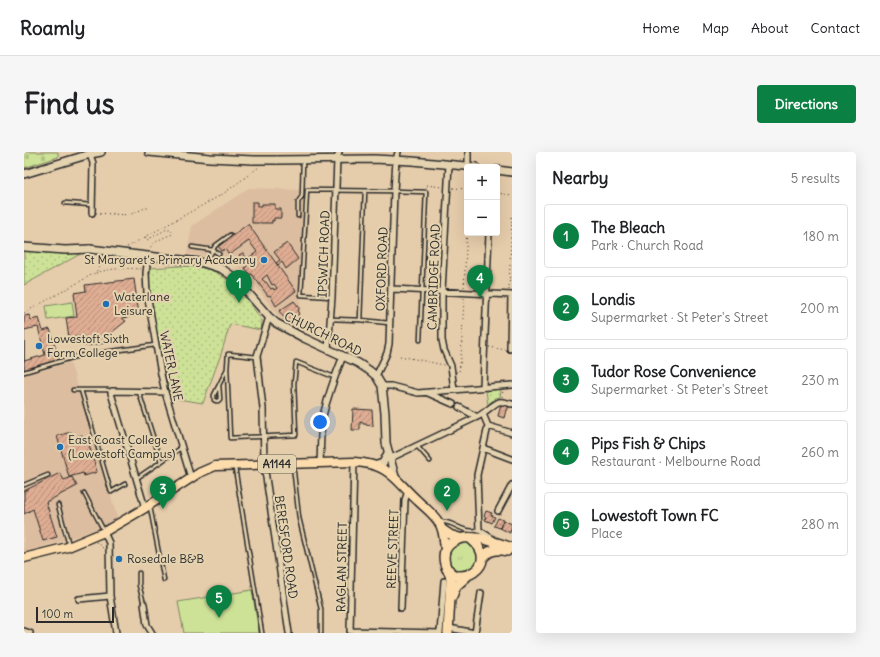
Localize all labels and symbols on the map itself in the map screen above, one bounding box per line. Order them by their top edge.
street label: IPSWICH ROAD [314,210,333,298]
street label: CAMBRIDGE ROAD [424,224,443,330]
street label: OXFORD ROAD [373,226,390,311]
place label: St Margaret's Primary Academy [84,252,256,267]
marker: St Margaret's Primary Academy [259,255,269,265]
pin: 4 [467,265,493,298]
pin: 1 [226,270,252,303]
place label: Waterlane Leisure [114,289,170,318]
marker: Waterlane Leisure [101,299,111,309]
street label: CHURCH ROAD [282,308,364,359]
street label: WATER LANE [157,330,186,402]
place label: Lowestoft Sixth Form College [47,331,129,360]
marker: Lowestoft Sixth Form College [34,341,44,351]
your location [310,412,330,432]
place label: East Coast College (Lowestoft Campus) [68,432,176,461]
marker: East Coast College (Lowestoft Campus) [55,442,65,452]
road number: A1144 [258,455,296,473]
pin: 3 [150,476,176,509]
pin: 2 [434,478,460,511]
street label: BERESFORD ROAD [272,494,301,600]
street label: REEVE STREET [384,509,401,589]
street label: RAGLAN STREET [333,522,350,612]
place label: Rosedale B&B [127,551,204,566]
marker: Rosedale B&B [114,554,124,564]
pin: 5 [206,585,232,618]
scale bar [36,605,114,624]

